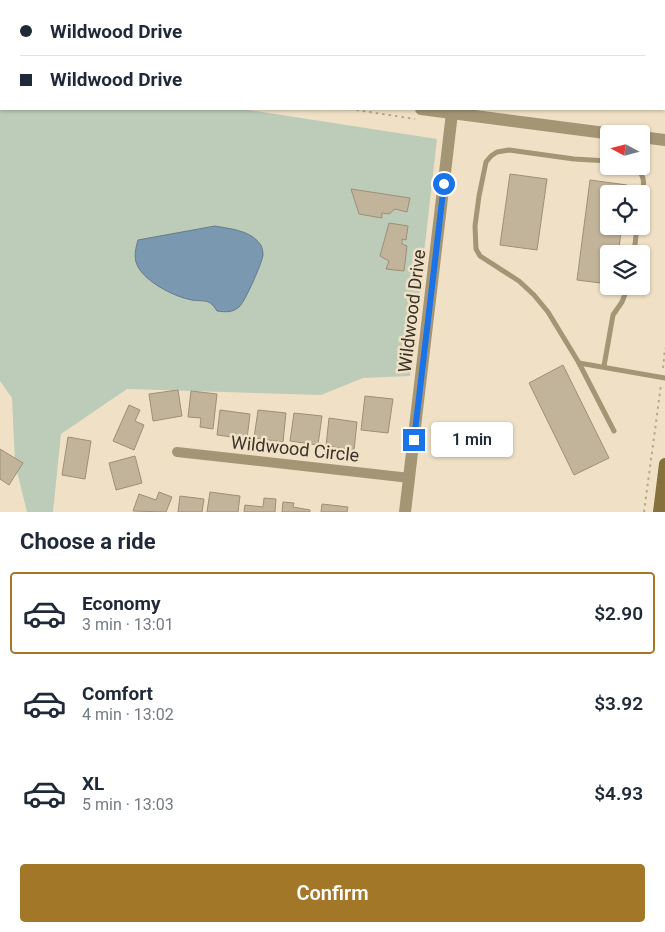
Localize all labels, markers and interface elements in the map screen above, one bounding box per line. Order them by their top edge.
text: Wildwood Drive [50,20,182,43]
text: Wildwood Drive [50,68,182,91]
north arrow [600,125,650,175]
map controls [600,125,650,295]
route start [433,173,455,195]
button: locate [600,185,650,235]
button: layers [600,245,650,295]
street label: Wildwood Drive [394,248,429,374]
callout: 1 min [432,422,514,458]
route end [403,429,425,451]
text: 1 min [452,430,492,449]
street label: Wildwood Circle [230,431,360,466]
text: Choose a ride [20,529,156,554]
icon: car [22,591,67,636]
text: Economy [82,592,161,615]
text: $2.90 [594,602,643,625]
text: 3 min · 13:01 [82,615,174,634]
icon: car [22,681,67,726]
text: Comfort [82,682,153,705]
text: $3.92 [594,692,643,715]
text: 4 min · 13:02 [82,705,174,724]
icon: car [22,771,67,816]
text: XL [82,772,104,795]
text: $4.93 [594,782,643,805]
text: 5 min · 13:03 [82,795,174,814]
button: Confirm [20,864,645,922]

